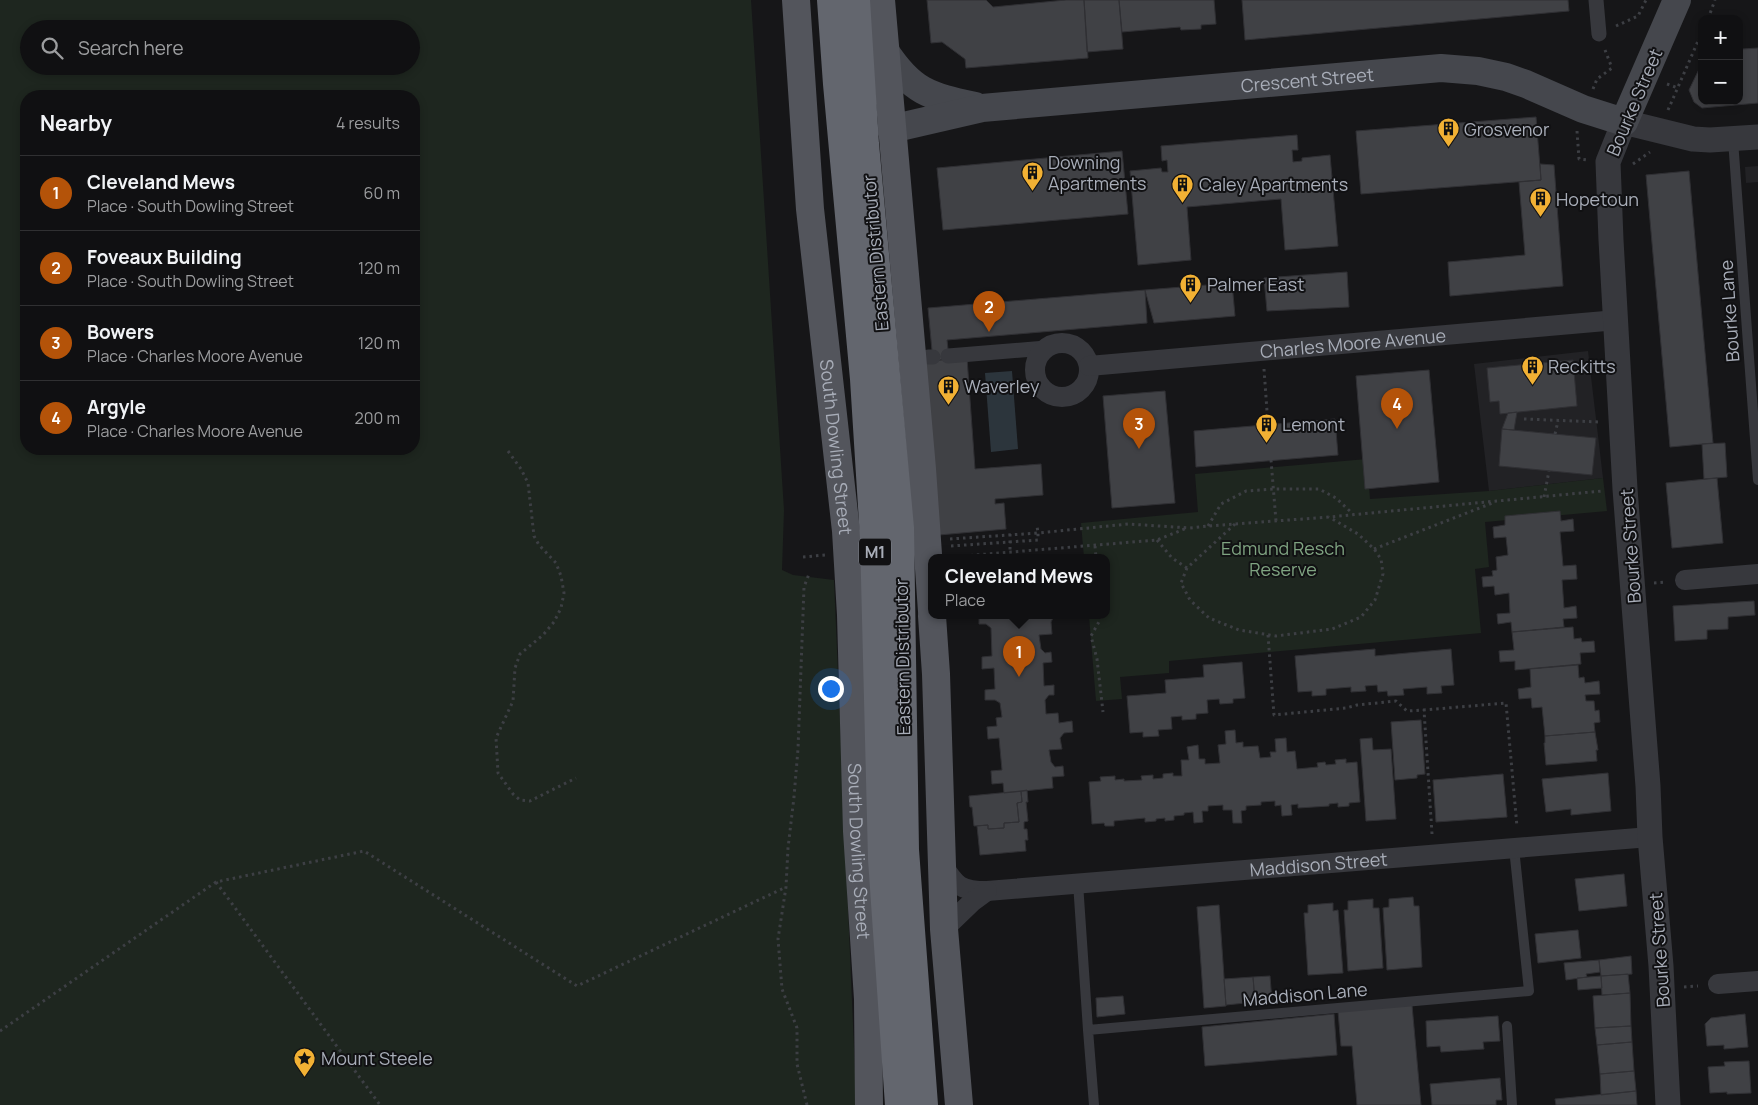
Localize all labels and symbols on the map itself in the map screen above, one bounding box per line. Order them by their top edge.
street label: Bourke Street [1601,45,1667,159]
street label: Crescent Street [1240,62,1375,97]
building icon: Grosvenor [1436,117,1460,148]
place label: Grosvenor [1464,117,1550,141]
place label: Downing Apartments [1048,150,1147,195]
building icon: Downing Apartments [1020,160,1044,191]
building icon: Caley Apartments [1171,172,1195,203]
place label: Caley Apartments [1199,172,1348,196]
street label: Eastern Distributor [856,173,894,332]
building icon: Hopetoun [1528,187,1552,218]
place label: Hopetoun [1556,187,1639,211]
street label: Bourke Lane [1713,259,1745,363]
building icon: Palmer East [1179,272,1203,303]
place label: Palmer East [1207,272,1304,296]
pin: 2 [973,291,1005,332]
street label: Charles Moore Avenue [1259,323,1447,363]
building icon: Reckitts [1520,354,1544,385]
place label: Reckitts [1548,354,1616,378]
street label: South Dowling Street [815,358,858,535]
building icon: Waverley [936,374,960,405]
place label: Waverley [964,374,1040,398]
pin: 4 [1381,388,1413,429]
pin: 3 [1123,408,1155,449]
building icon: Lemont [1254,412,1278,443]
place label: Lemont [1282,412,1345,436]
street label: Bourke Street [1614,488,1646,604]
park label: Edmund Resch Reserve [1221,536,1345,581]
road number: M1 [859,538,891,566]
street label: Eastern Distributor [889,578,915,736]
pin: 1 [1003,636,1035,677]
your location [818,676,844,702]
street label: South Dowling Street [843,763,876,940]
street label: Maddison Street [1249,846,1388,882]
street label: Bourke Street [1643,892,1675,1008]
street label: Maddison Lane [1241,977,1369,1011]
place icon: Mount Steele [293,1046,317,1077]
place label: Mount Steele [321,1046,433,1070]

